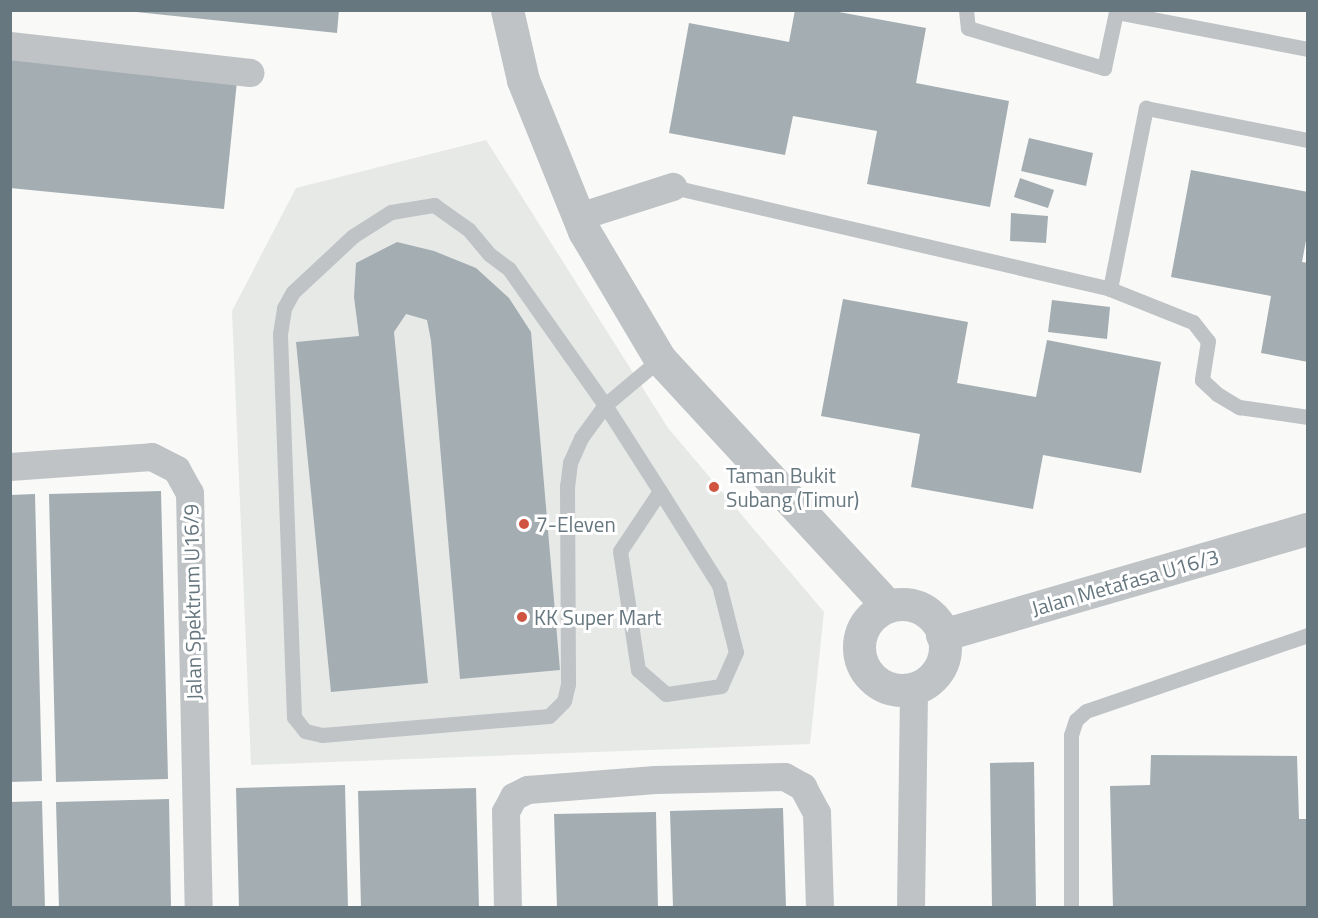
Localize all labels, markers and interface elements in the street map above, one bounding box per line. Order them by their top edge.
place label: Taman Bukit Subang (Timur) [726,462,859,512]
marker: Taman Bukit Subang (Timur) [707,480,721,494]
street label: Jalan Spektrum U16/9 [178,504,206,700]
place label: 7-Eleven [536,511,616,537]
marker: 7-Eleven [517,517,531,531]
street label: Jalan Metafasa U16/3 [1028,543,1222,621]
place label: KK Super Mart [534,604,661,630]
marker: KK Super Mart [515,610,529,624]

